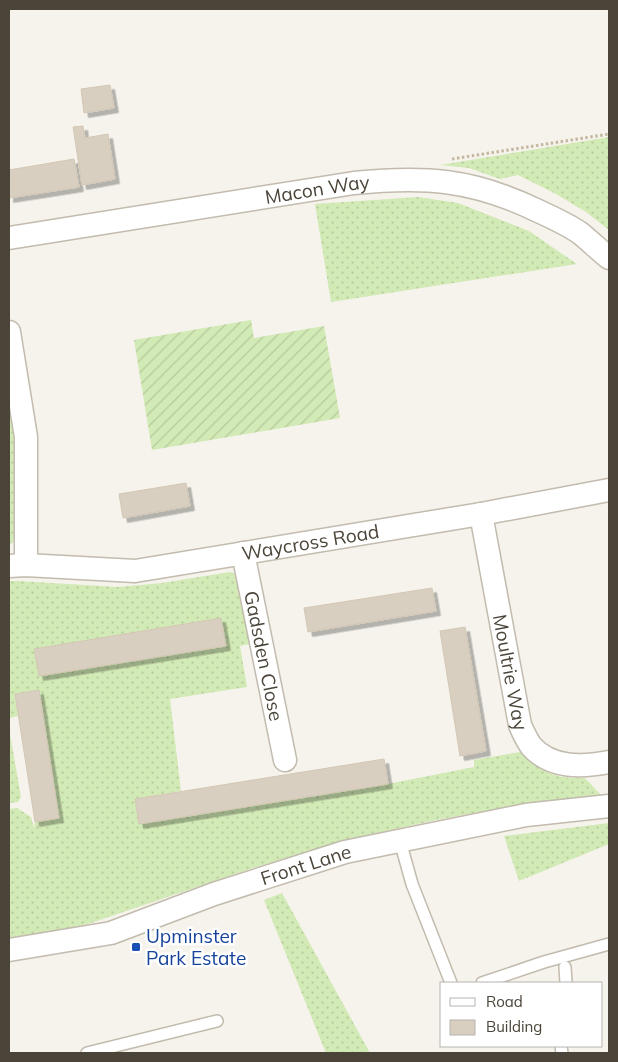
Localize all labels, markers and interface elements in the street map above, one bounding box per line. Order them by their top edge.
street label: Macon Way [263,170,371,209]
street label: Waycross Road [240,519,381,565]
street label: Gadsden Close [239,589,289,723]
street label: Moultrie Way [488,612,533,734]
street label: Front Lane [257,839,353,890]
place label: Upminster Park Estate [146,924,246,970]
marker: Upminster Park Estate [130,941,142,953]
legend [440,982,603,1047]
text: Road [486,992,523,1011]
text: Building [486,1017,542,1036]

